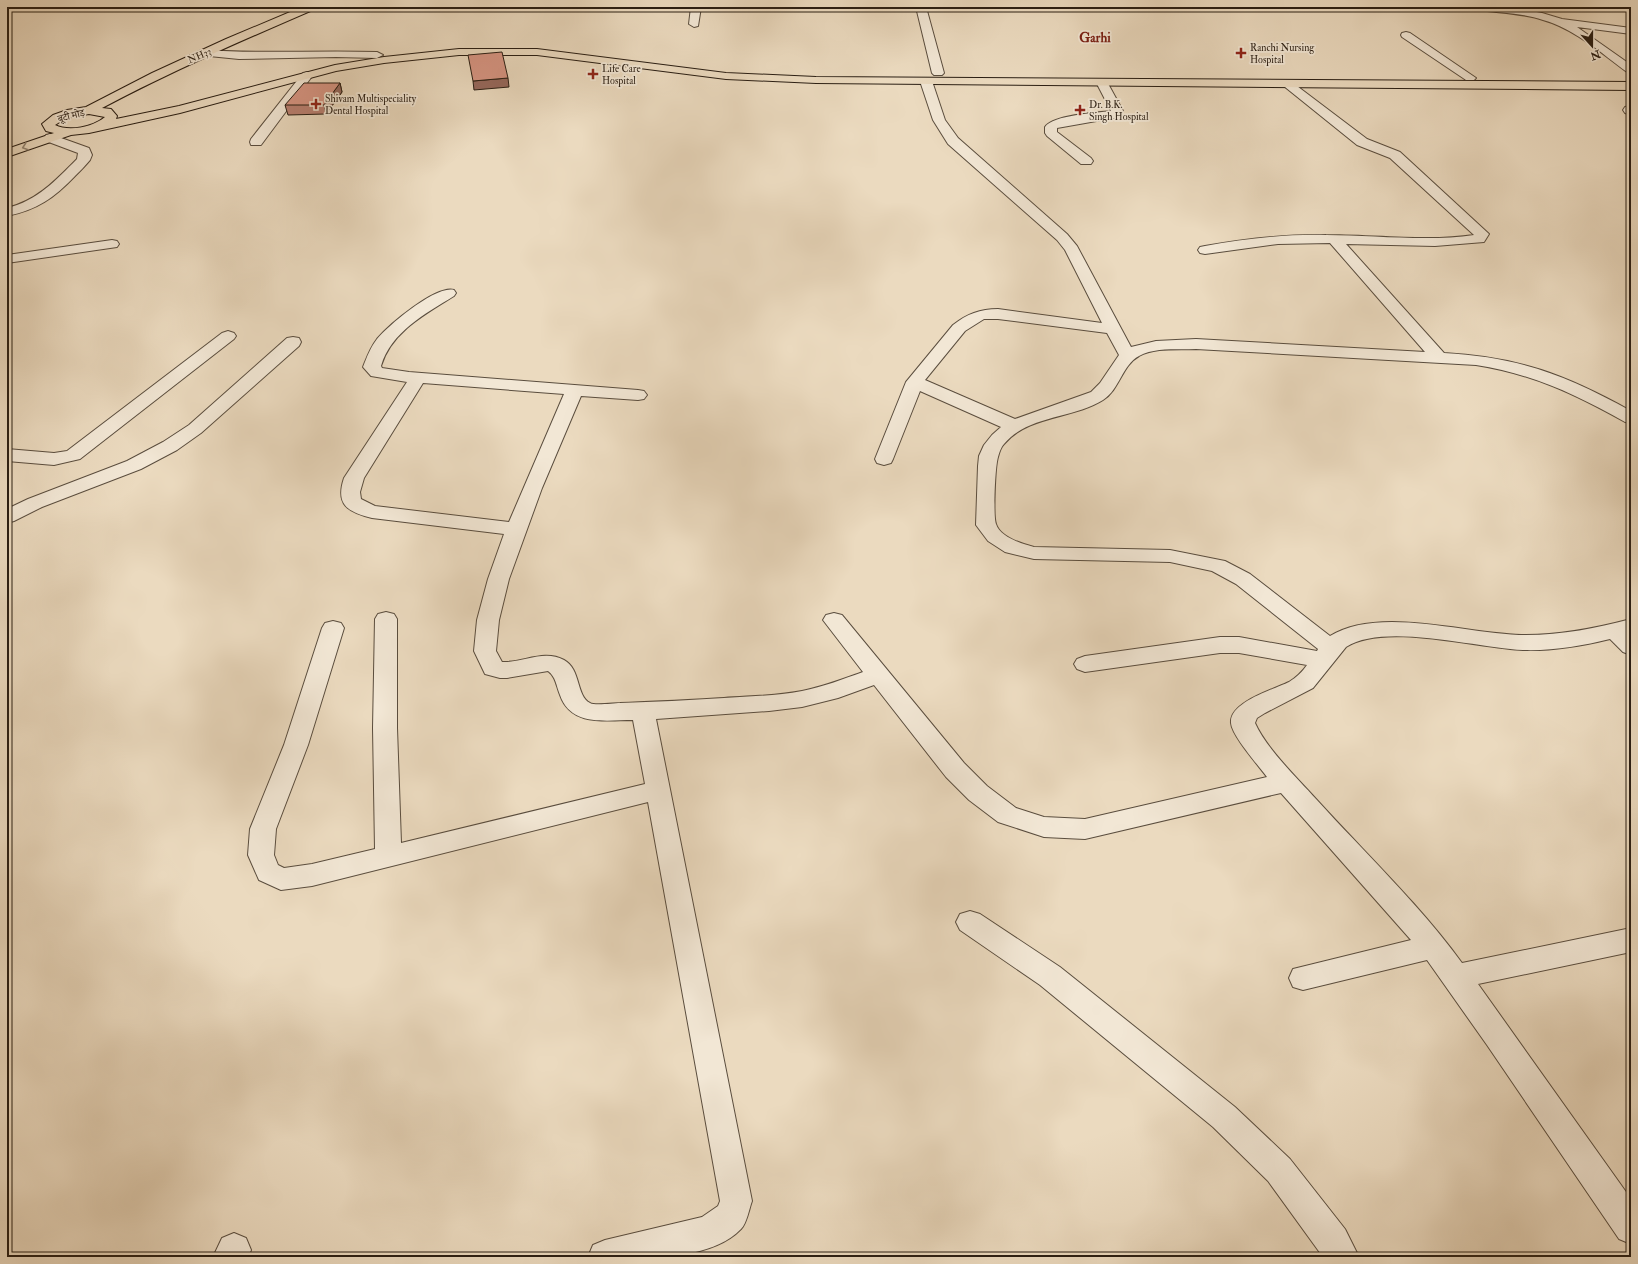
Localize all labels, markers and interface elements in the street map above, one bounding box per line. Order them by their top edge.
north arrow [1572,26,1612,66]
district label: Garhi [1079,30,1111,46]
place label: Ranchi Nursing Hospital [1250,42,1315,67]
street label: NH33 [186,45,213,66]
marker: Ranchi Nursing Hospital [1235,47,1247,59]
text: N [1587,47,1603,63]
place label: Life Care Hospital [602,63,641,88]
marker: Life Care Hospital [587,68,599,80]
place label: Shivam Multispeciality Dental Hospital [325,93,417,118]
marker: Shivam Multispeciality Dental Hospital [310,98,322,110]
place label: Dr. B.K. Singh Hospital [1089,99,1149,124]
marker: Dr. B.K. Singh Hospital [1074,104,1086,116]
street label: बूटी मोड़ [55,107,87,125]
one-way arrow [22,142,29,151]

